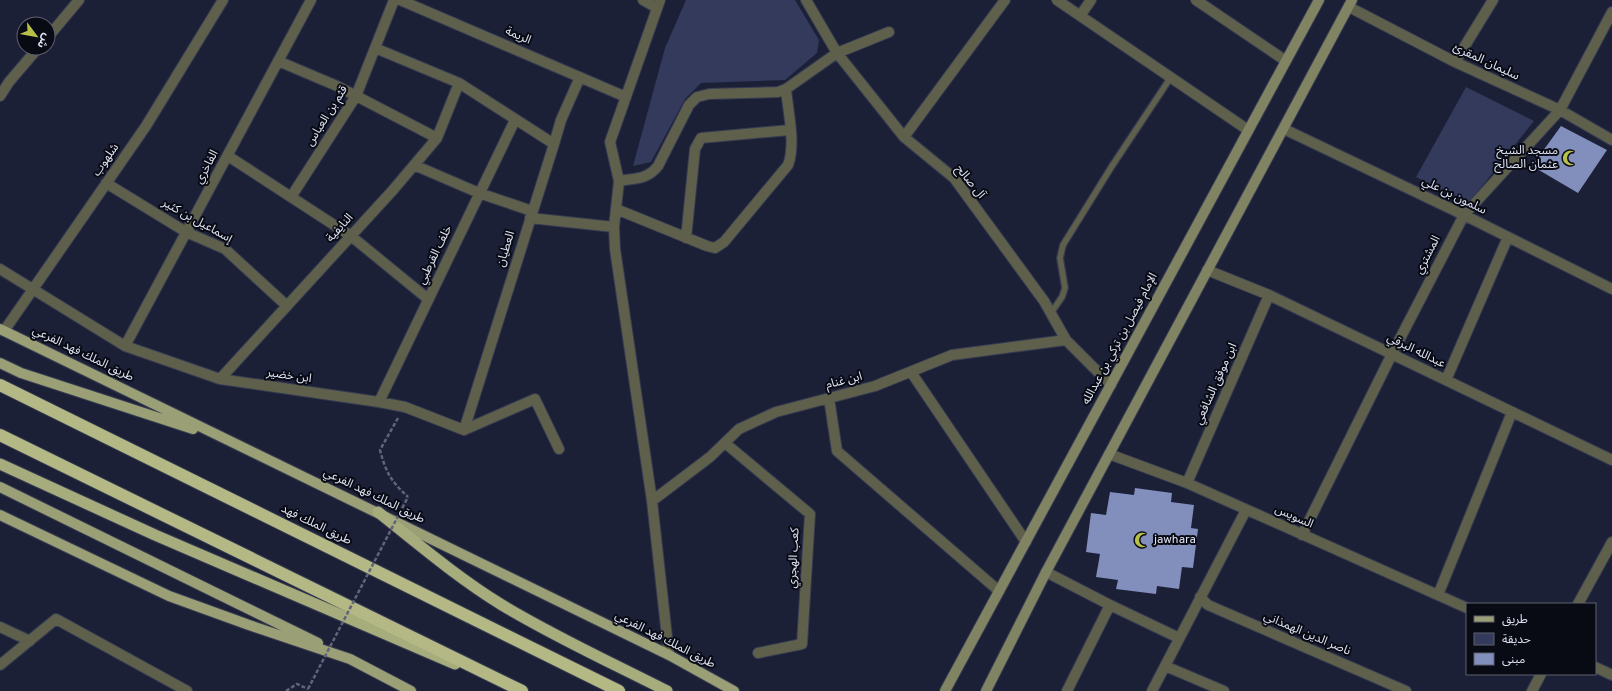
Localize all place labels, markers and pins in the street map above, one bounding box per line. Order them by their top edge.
place label: مسجد الشيخ عثمان الصالح [1494,143,1558,173]
mosque icon: مسجد الشيخ عثمان الصالح [1561,149,1579,167]
mosque icon: jawhara [1133,531,1151,549]
place label: jawhara [1153,532,1196,548]

